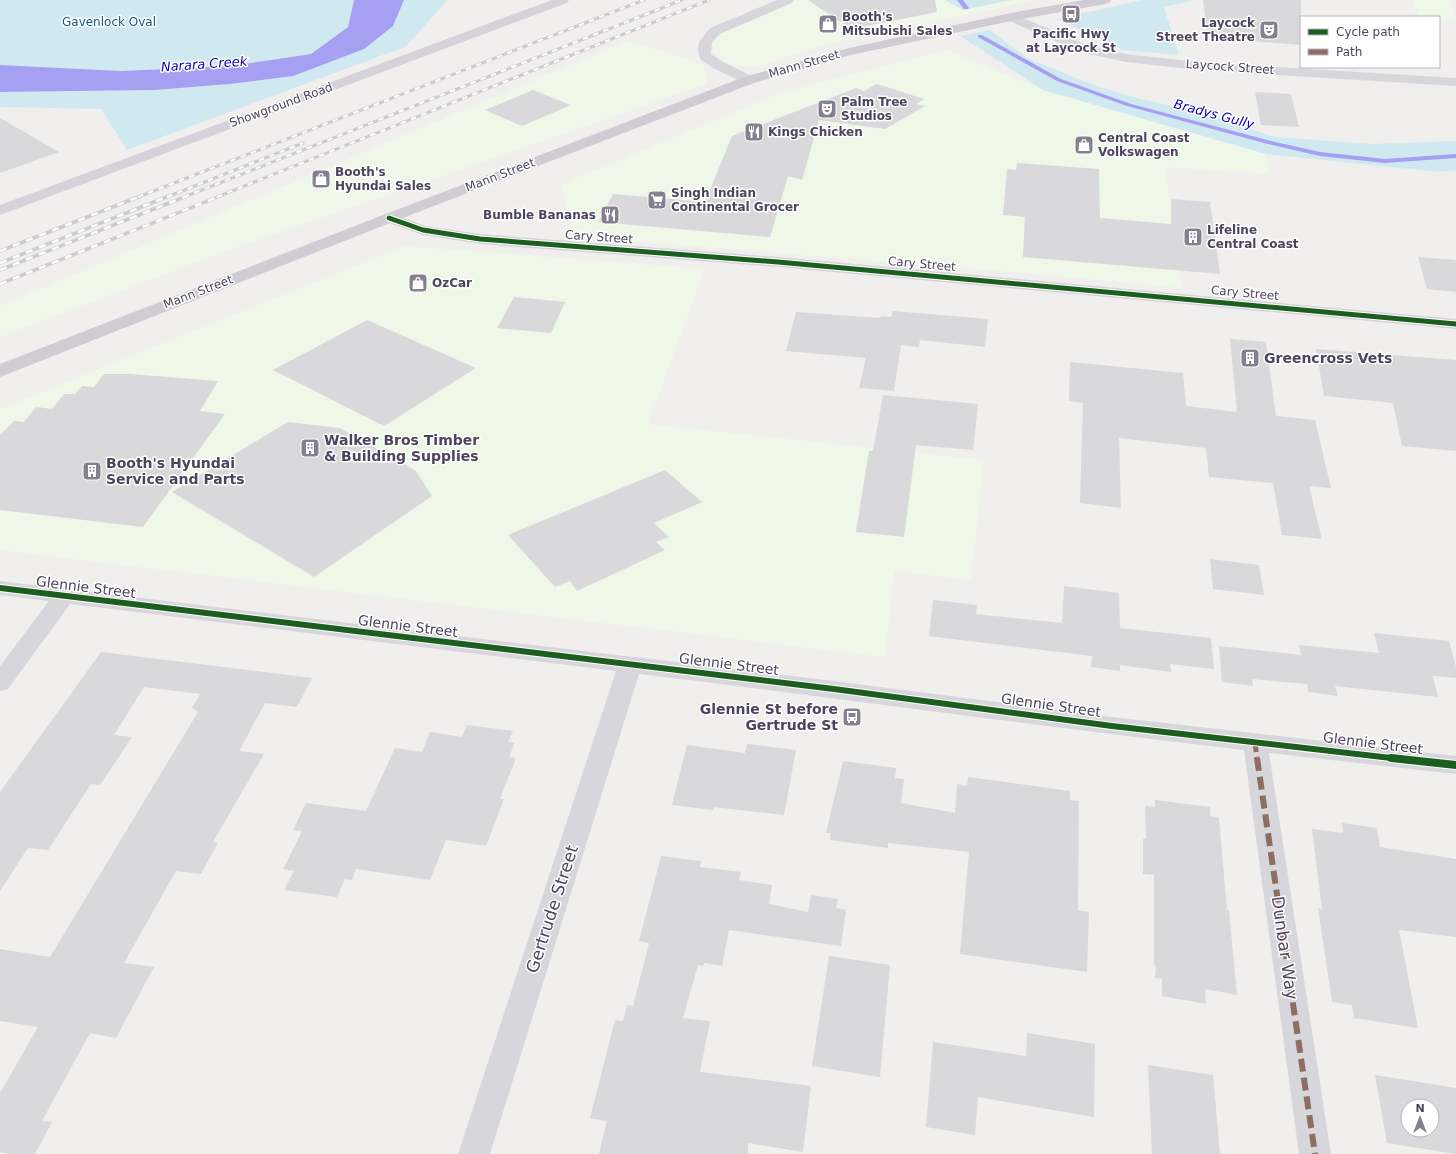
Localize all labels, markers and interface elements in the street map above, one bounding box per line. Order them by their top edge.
bus stop icon: Pacific Hwy at Laycock St [1060,3,1082,25]
place label: Booth's Mitsubishi Sales [842,10,952,38]
shop icon: Booth's Mitsubishi Sales [817,13,839,35]
park label: Gavenlock Oval [62,15,156,29]
place label: Laycock Street Theatre [1156,16,1256,44]
legend [1300,16,1440,68]
theatre icon: Laycock Street Theatre [1258,19,1280,41]
text: Cycle path [1336,25,1400,39]
place label: Pacific Hwy at Laycock St [1026,27,1116,55]
text: Path [1336,45,1362,59]
street label: Mann Street [767,47,841,81]
water label: Narara Creek [160,53,248,74]
street label: Laycock Street [1185,57,1275,77]
street label: Showground Road [228,80,334,130]
place label: Palm Tree Studios [841,95,907,123]
water label: Bradys Gully [1172,96,1256,132]
theatre icon: Palm Tree Studios [816,98,838,120]
restaurant icon: Kings Chicken [743,121,765,143]
place label: Kings Chicken [768,125,863,139]
place label: Central Coast Volkswagen [1098,131,1190,159]
shop icon: Central Coast Volkswagen [1073,134,1095,156]
street label: Mann Street [463,155,537,195]
place label: Booth's Hyundai Sales [335,165,431,193]
shop icon: Booth's Hyundai Sales [310,168,332,190]
place label: Singh Indian Continental Grocer [671,186,799,214]
supermarket icon: Singh Indian Continental Grocer [646,189,668,211]
restaurant icon: Bumble Bananas [599,204,621,226]
place label: Bumble Bananas [483,208,596,222]
place label: Lifeline Central Coast [1207,223,1299,251]
building icon: Lifeline Central Coast [1182,226,1204,248]
street label: Cary Street [565,228,634,246]
street label: Cary Street [887,254,957,274]
street label: Mann Street [161,272,235,312]
shop icon: OzCar [407,272,429,294]
place label: OzCar [432,276,472,290]
street label: Cary Street [1210,283,1280,303]
building icon: Greencross Vets [1239,347,1261,369]
place label: Greencross Vets [1264,350,1392,366]
place label: Walker Bros Timber & Building Supplies [324,432,479,464]
building icon: Walker Bros Timber & Building Supplies [299,437,321,459]
place label: Booth's Hyundai Service and Parts [106,455,245,487]
building icon: Booth's Hyundai Service and Parts [81,460,103,482]
street label: Glennie Street [35,573,137,601]
street label: Glennie Street [357,612,459,640]
street label: Glennie Street [678,650,780,678]
street label: Glennie Street [1000,690,1102,720]
place label: Glennie St before Gertrude St [700,701,838,733]
bus stop icon: Glennie St before Gertrude St [841,706,863,728]
street label: Glennie Street [1322,729,1424,757]
street label: Gertrude Street [522,842,582,976]
street label: Dunbar Way [1268,895,1302,1001]
north arrow [1400,1098,1440,1138]
text: N [1415,1102,1425,1115]

